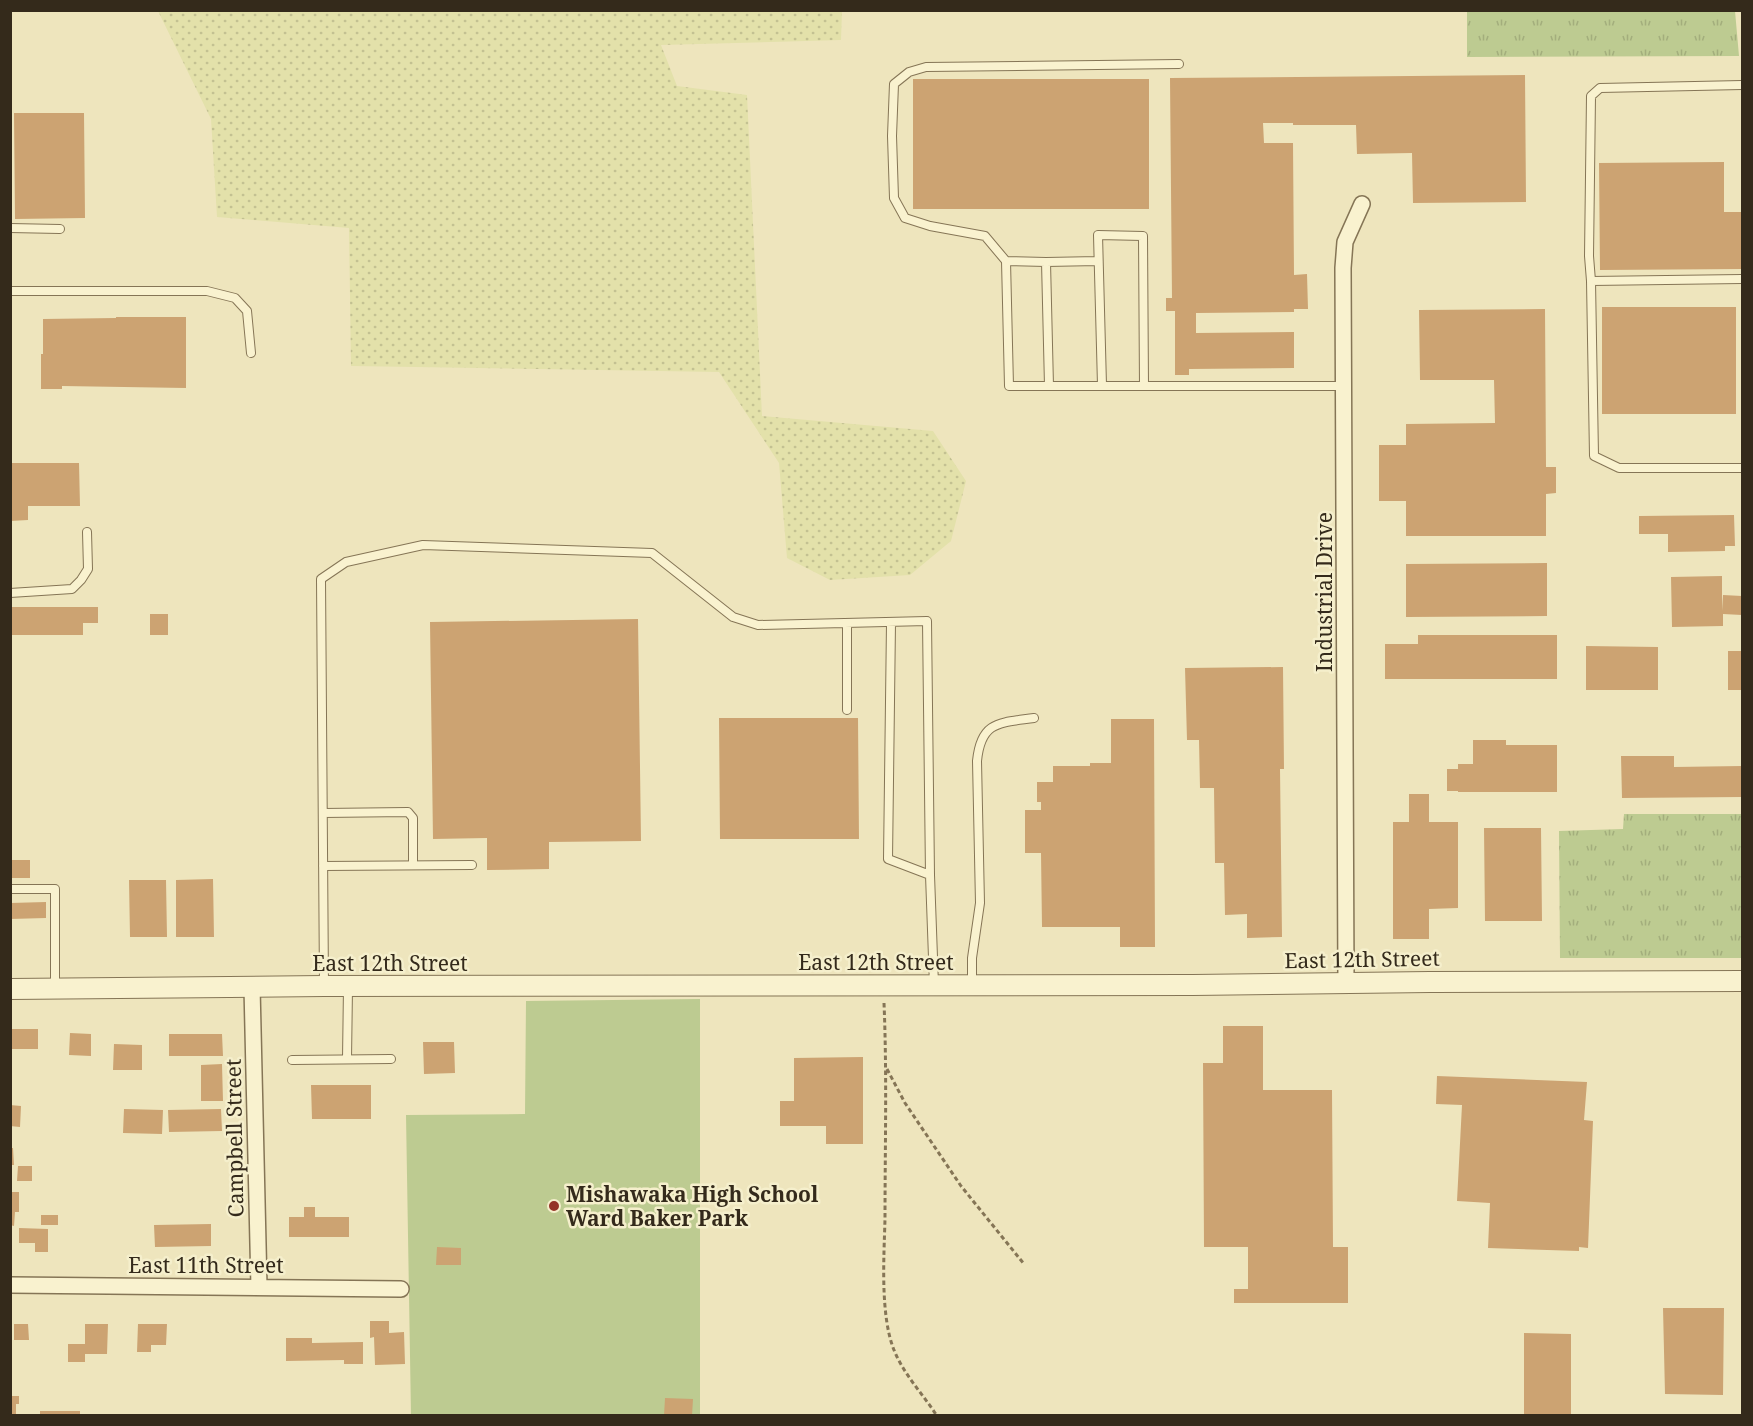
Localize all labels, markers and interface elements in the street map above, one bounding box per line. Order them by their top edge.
street label: Industrial Drive [1310,512,1338,672]
street label: East 12th Street [1284,944,1440,974]
street label: East 12th Street [798,948,954,976]
street label: East 12th Street [312,949,468,977]
street label: Campbell Street [219,1058,249,1218]
place label: Mishawaka High School Ward Baker Park [566,1180,819,1232]
marker: Mishawaka High School Ward Baker Park [547,1199,561,1213]
street label: East 11th Street [128,1251,284,1279]

